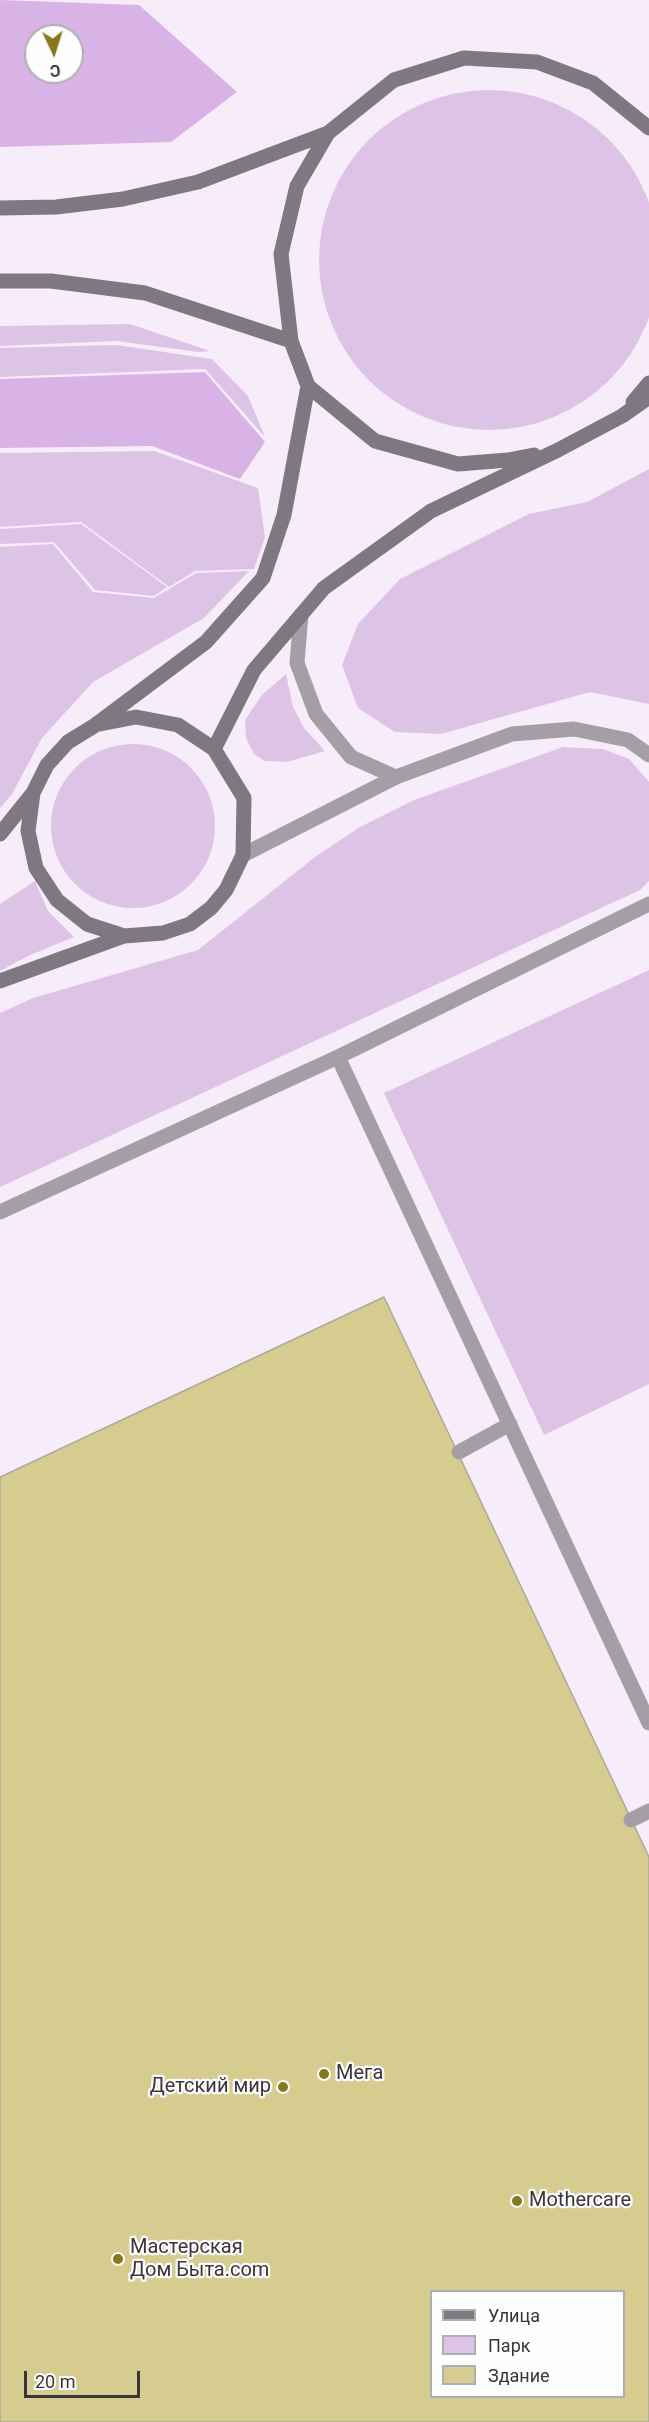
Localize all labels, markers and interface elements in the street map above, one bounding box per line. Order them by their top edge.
north arrow [24,24,84,84]
text: С [49,61,61,80]
place label: Мега [336,2062,383,2086]
marker: Мега [317,2067,331,2081]
place label: Детский мир [150,2075,271,2099]
marker: Детский мир [276,2080,290,2094]
place label: Mothercare [529,2189,631,2213]
marker: Mothercare [510,2194,524,2208]
place label: Мастерская Дом Быта.com [130,2236,269,2283]
marker: Мастерская Дом Быта.com [111,2252,125,2266]
legend [430,2290,625,2398]
text: Улица [488,2305,540,2326]
text: Парк [488,2335,530,2356]
scale bar [27,2359,142,2397]
text: Здание [488,2365,550,2386]
text: 20 m [35,2371,75,2392]

